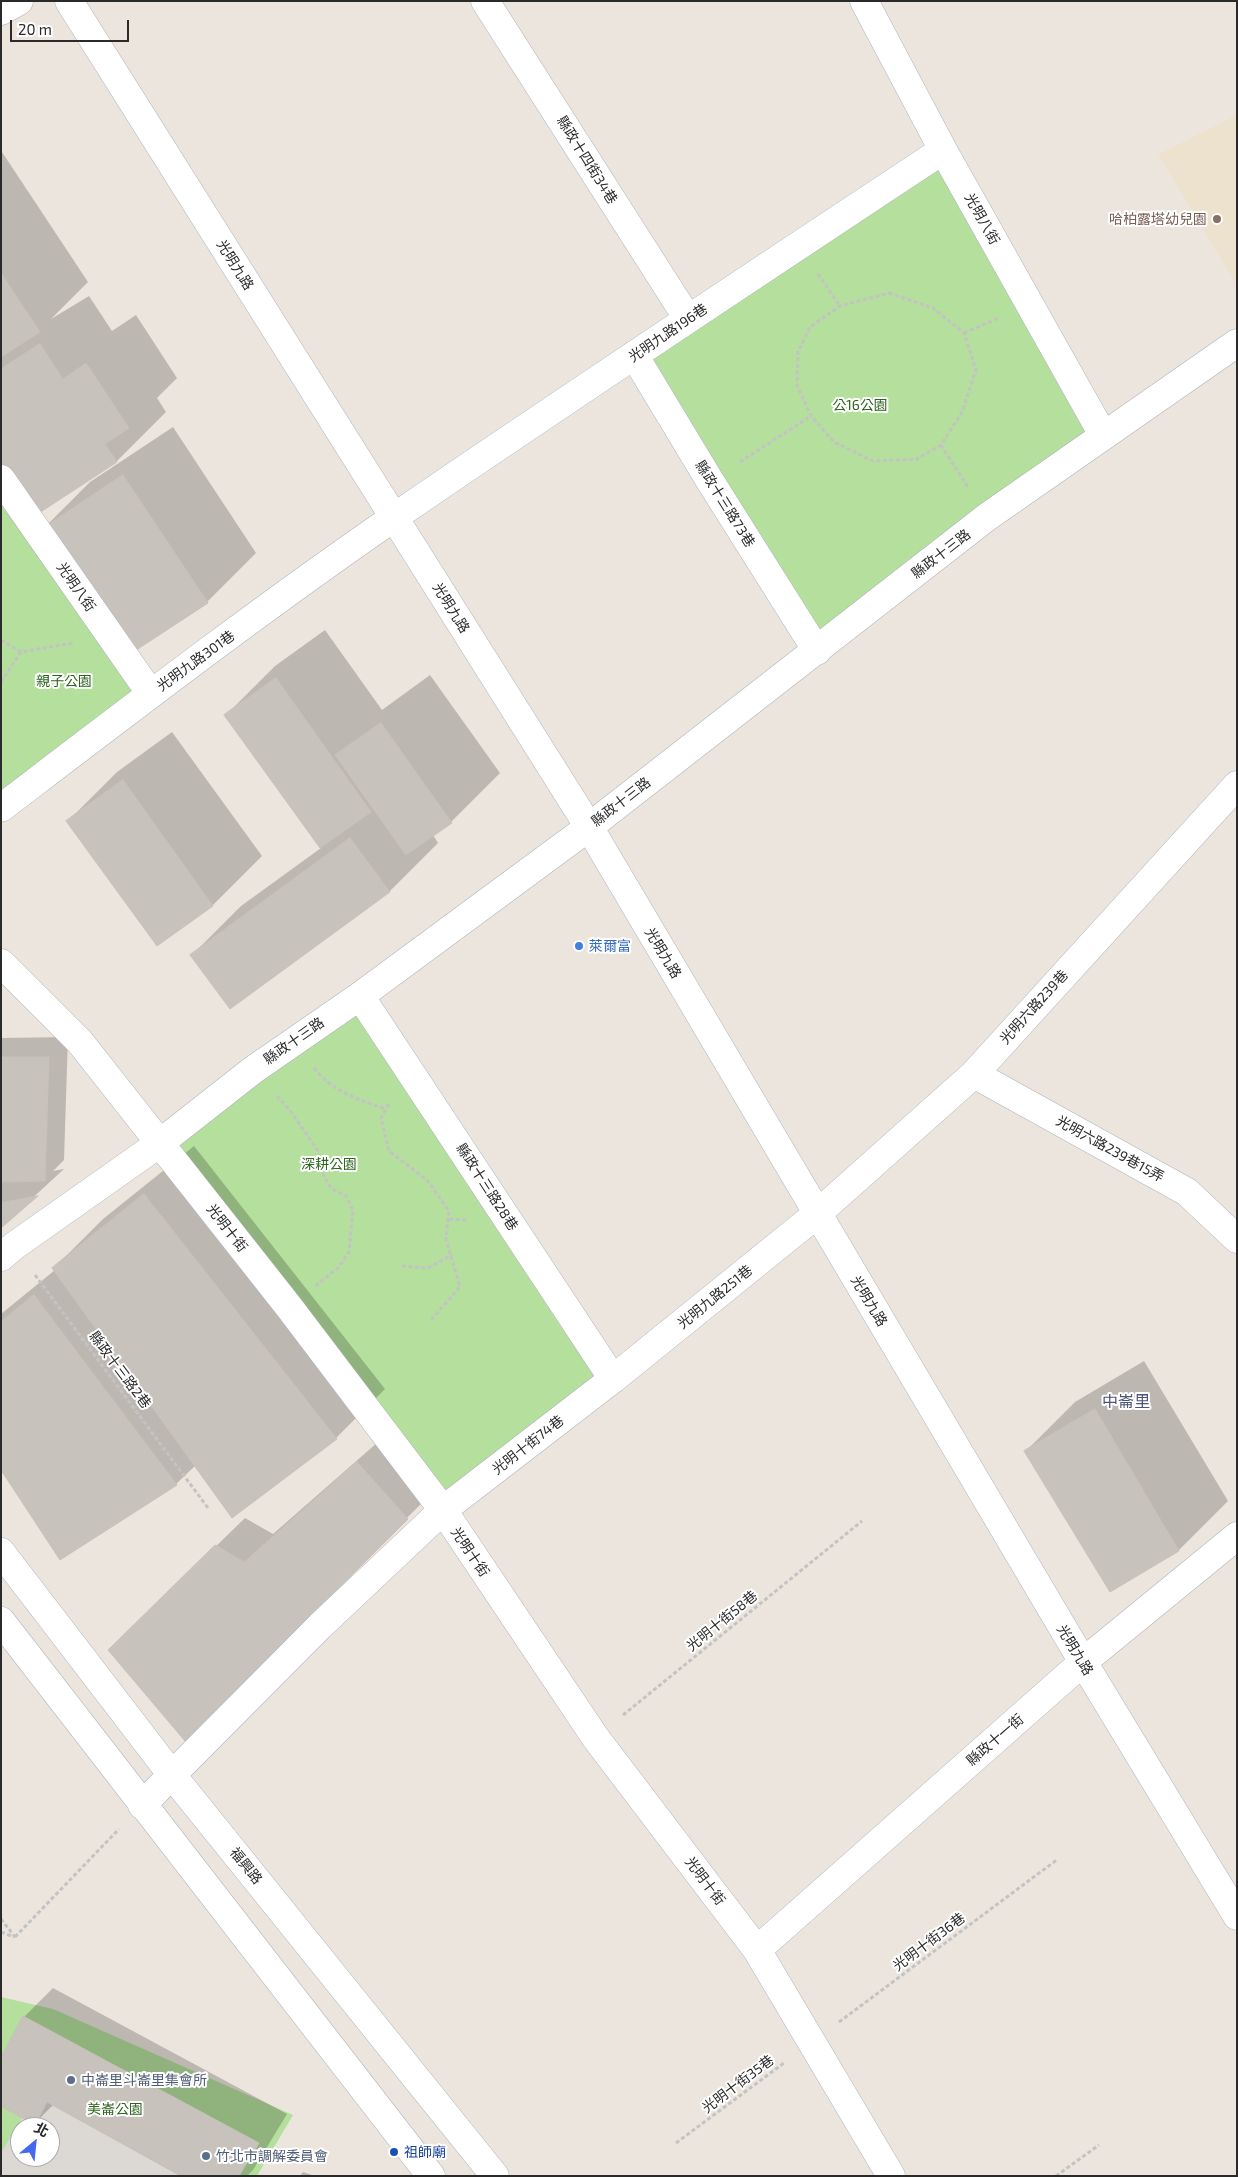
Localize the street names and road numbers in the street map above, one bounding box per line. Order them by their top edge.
street label: 縣政十四街34巷 [553,113,621,207]
street label: 光明八街 [961,190,1003,248]
street label: 光明九路 [213,237,257,293]
street label: 光明九路196巷 [625,300,711,366]
street label: 縣政十三路73巷 [692,458,758,550]
street label: 縣政十三路 [908,526,974,582]
street label: 光明八街 [53,559,99,615]
street label: 光明九路 [429,580,473,636]
street label: 光明九路301巷 [154,627,238,695]
street label: 縣政十三路 [588,774,654,830]
street label: 光明九路 [641,925,685,981]
street label: 光明六路239巷 [996,967,1072,1047]
street label: 縣政十三路 [261,1014,327,1068]
street label: 光明六路239巷15弄 [1053,1112,1167,1186]
street label: 縣政十三路28巷 [453,1140,521,1234]
street label: 光明十街 [203,1201,251,1255]
street label: 光明九路251巷 [674,1262,756,1332]
street label: 光明九路 [847,1273,891,1329]
street label: 縣政十三路2巷 [86,1328,154,1412]
street label: 光明十街74巷 [489,1412,567,1478]
street label: 光明十街 [447,1524,493,1580]
street label: 光明十街58巷 [683,1587,761,1655]
street label: 光明九路 [1053,1622,1097,1678]
street label: 縣政十一街 [963,1711,1027,1769]
street label: 福興路 [226,1844,266,1888]
street label: 光明十街 [681,1854,729,1908]
street label: 光明十街36巷 [890,1909,968,1975]
street label: 光明十街35巷 [699,2052,777,2116]

